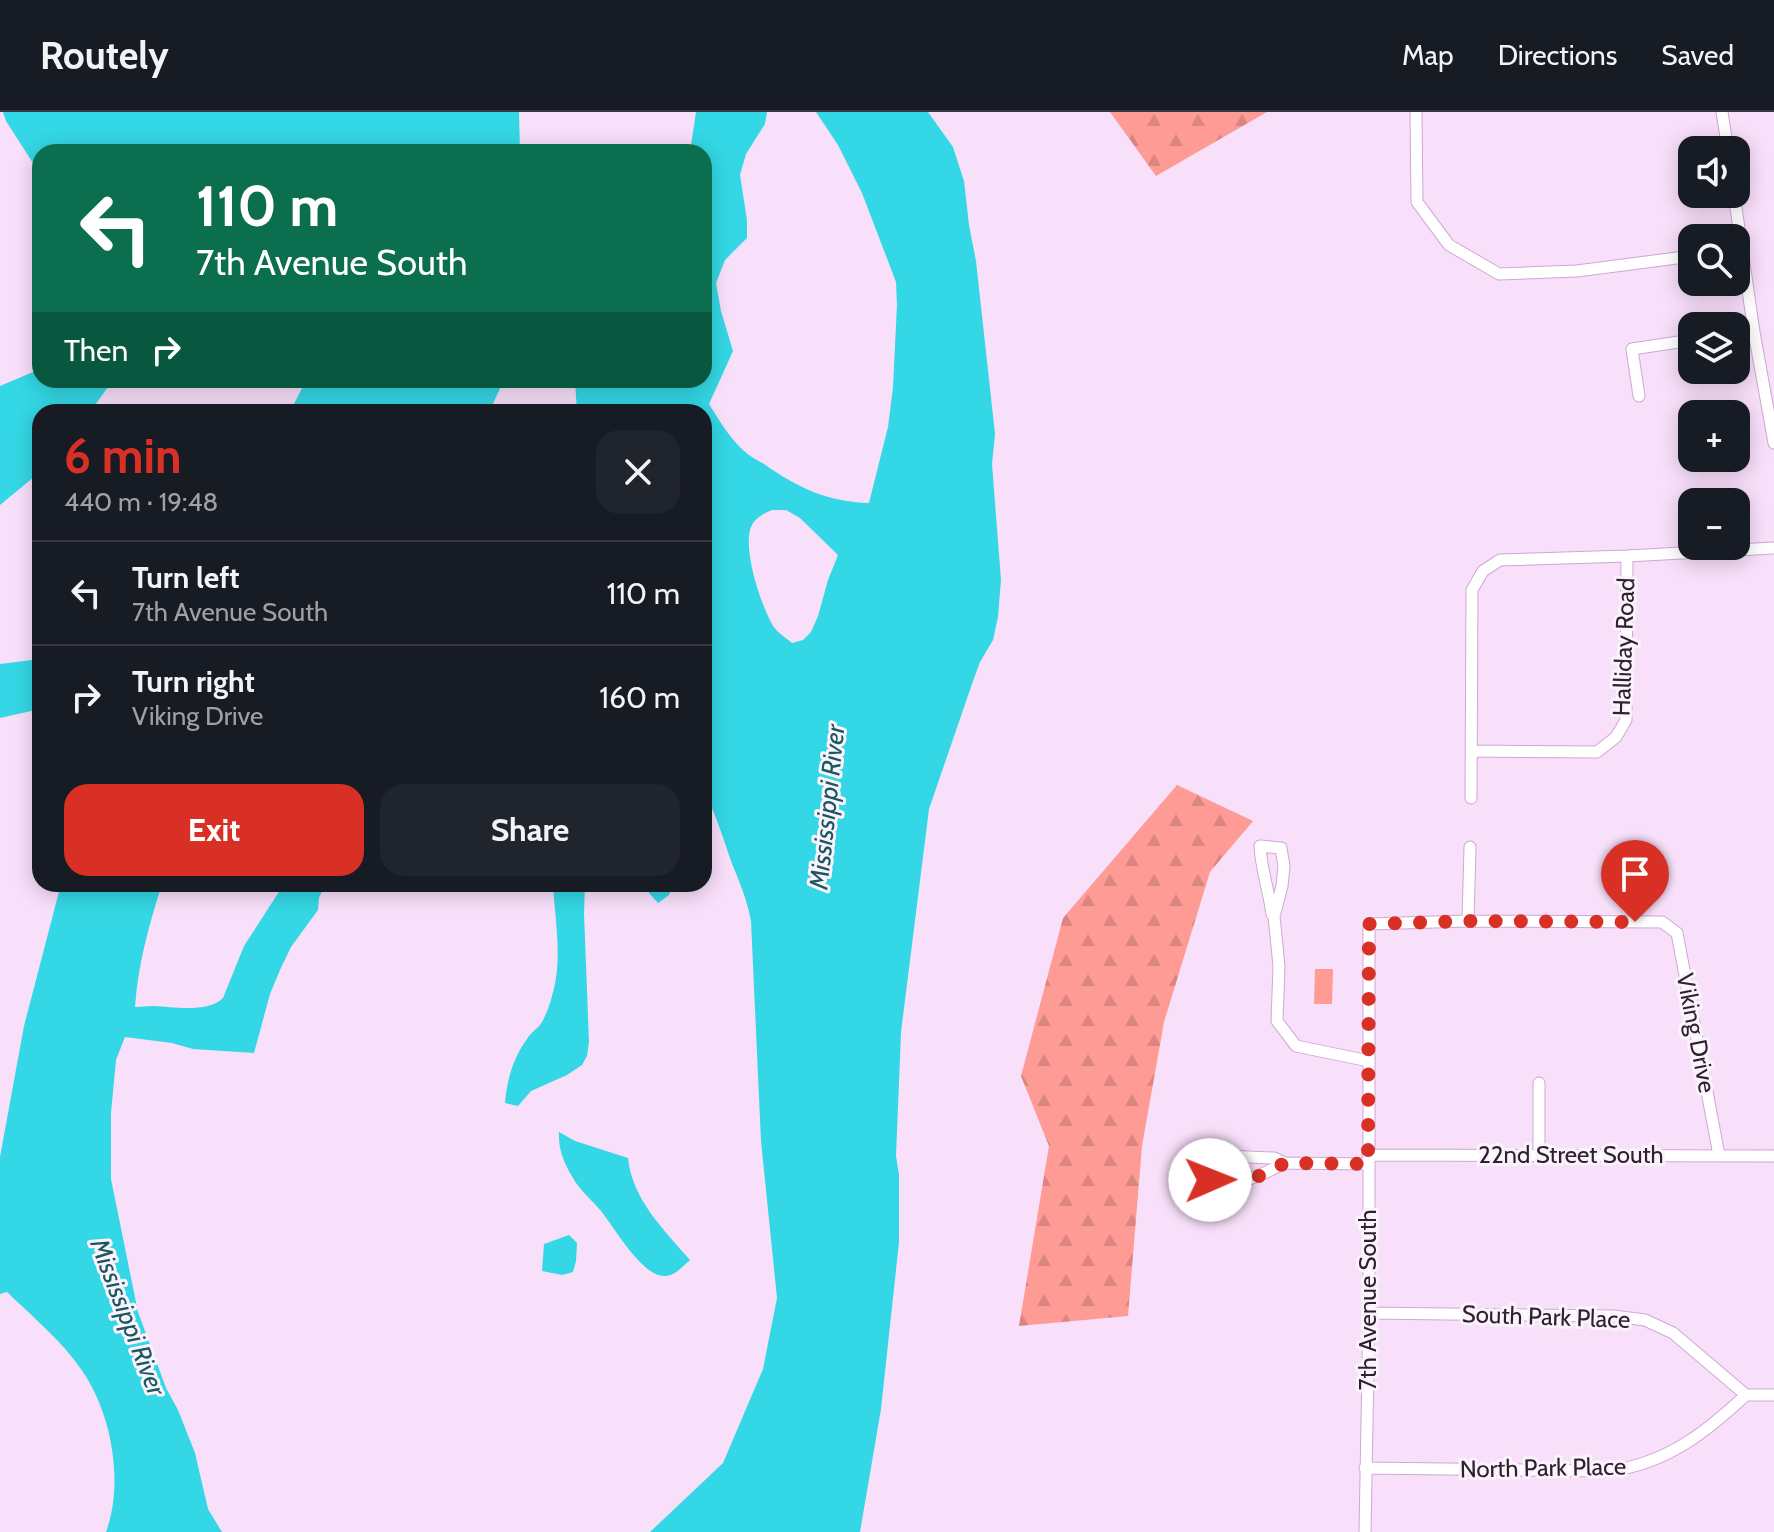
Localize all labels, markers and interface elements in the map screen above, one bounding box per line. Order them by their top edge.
text: Routely [40,32,169,79]
text: Map [1402,38,1454,72]
text: Directions [1498,38,1617,72]
text: Saved [1661,38,1734,72]
map controls [1678,136,1750,560]
button: sound [1678,136,1750,208]
text: 110 m [196,172,338,240]
icon: left [64,176,168,280]
button: search [1678,224,1750,296]
text: 7th Avenue South [196,240,467,284]
button: layers [1678,312,1750,384]
icon: right [144,328,188,372]
text: Then [64,332,128,369]
button: + [1678,400,1750,472]
text: 6 min [64,427,182,485]
button: close [596,430,680,514]
text: 440 m · 19:48 [64,486,218,518]
button: − [1678,488,1750,560]
text: Turn left [132,559,240,596]
icon: left [64,571,108,615]
text: 110 m [606,575,680,612]
street label: Halliday Road [1607,577,1640,717]
text: 7th Avenue South [132,596,328,628]
text: Turn right [132,663,255,700]
icon: right [64,675,108,719]
text: 160 m [599,679,680,716]
text: Viking Drive [132,700,263,732]
water label: Mississippi River [802,722,852,892]
button: Exit [64,784,364,876]
button: Share [380,784,680,876]
pin [1601,840,1669,922]
icon: arrive [1613,852,1657,896]
street label: Viking Drive [1671,971,1722,1095]
position arrow [1168,1138,1252,1222]
street label: 22nd Street South [1478,1140,1664,1169]
street label: 7th Avenue South [1353,1210,1382,1390]
water label: Mississippi River [83,1233,173,1401]
street label: South Park Place [1461,1299,1631,1334]
street label: North Park Place [1460,1452,1626,1483]

